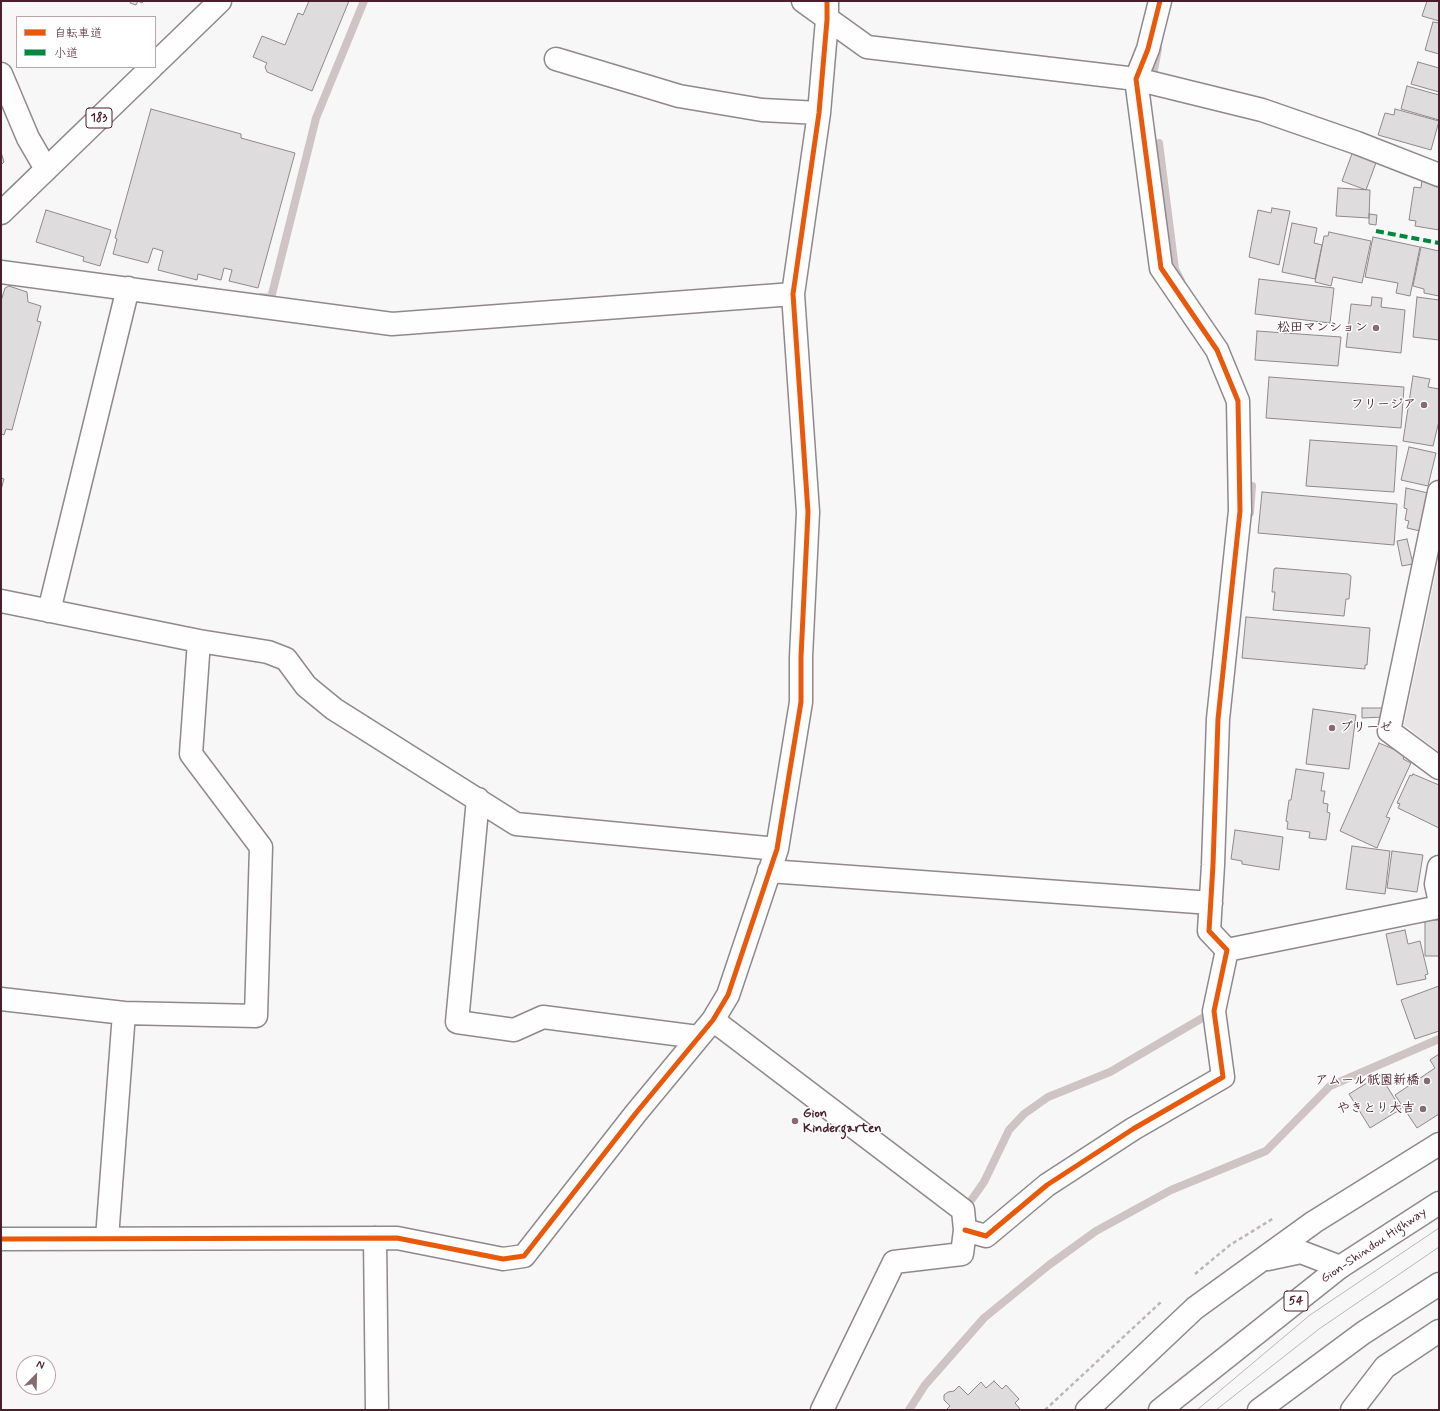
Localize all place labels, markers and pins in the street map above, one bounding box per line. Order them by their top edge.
place label: 松田マンション [1277,320,1368,336]
marker: 松田マンション [1371,323,1381,333]
place label: フリージア [1351,397,1416,413]
marker: フリージア [1419,400,1429,410]
place label: ブリーゼ [1340,720,1392,736]
marker: ブリーゼ [1327,723,1337,733]
place label: アムール祇園新橋 [1315,1073,1419,1089]
marker: アムール祇園新橋 [1422,1076,1432,1086]
place label: やきとり大吉 [1337,1101,1415,1117]
marker: やきとり大吉 [1418,1104,1428,1114]
place label: Gion Kindergarten [803,1106,882,1137]
marker: Gion Kindergarten [790,1116,800,1126]

